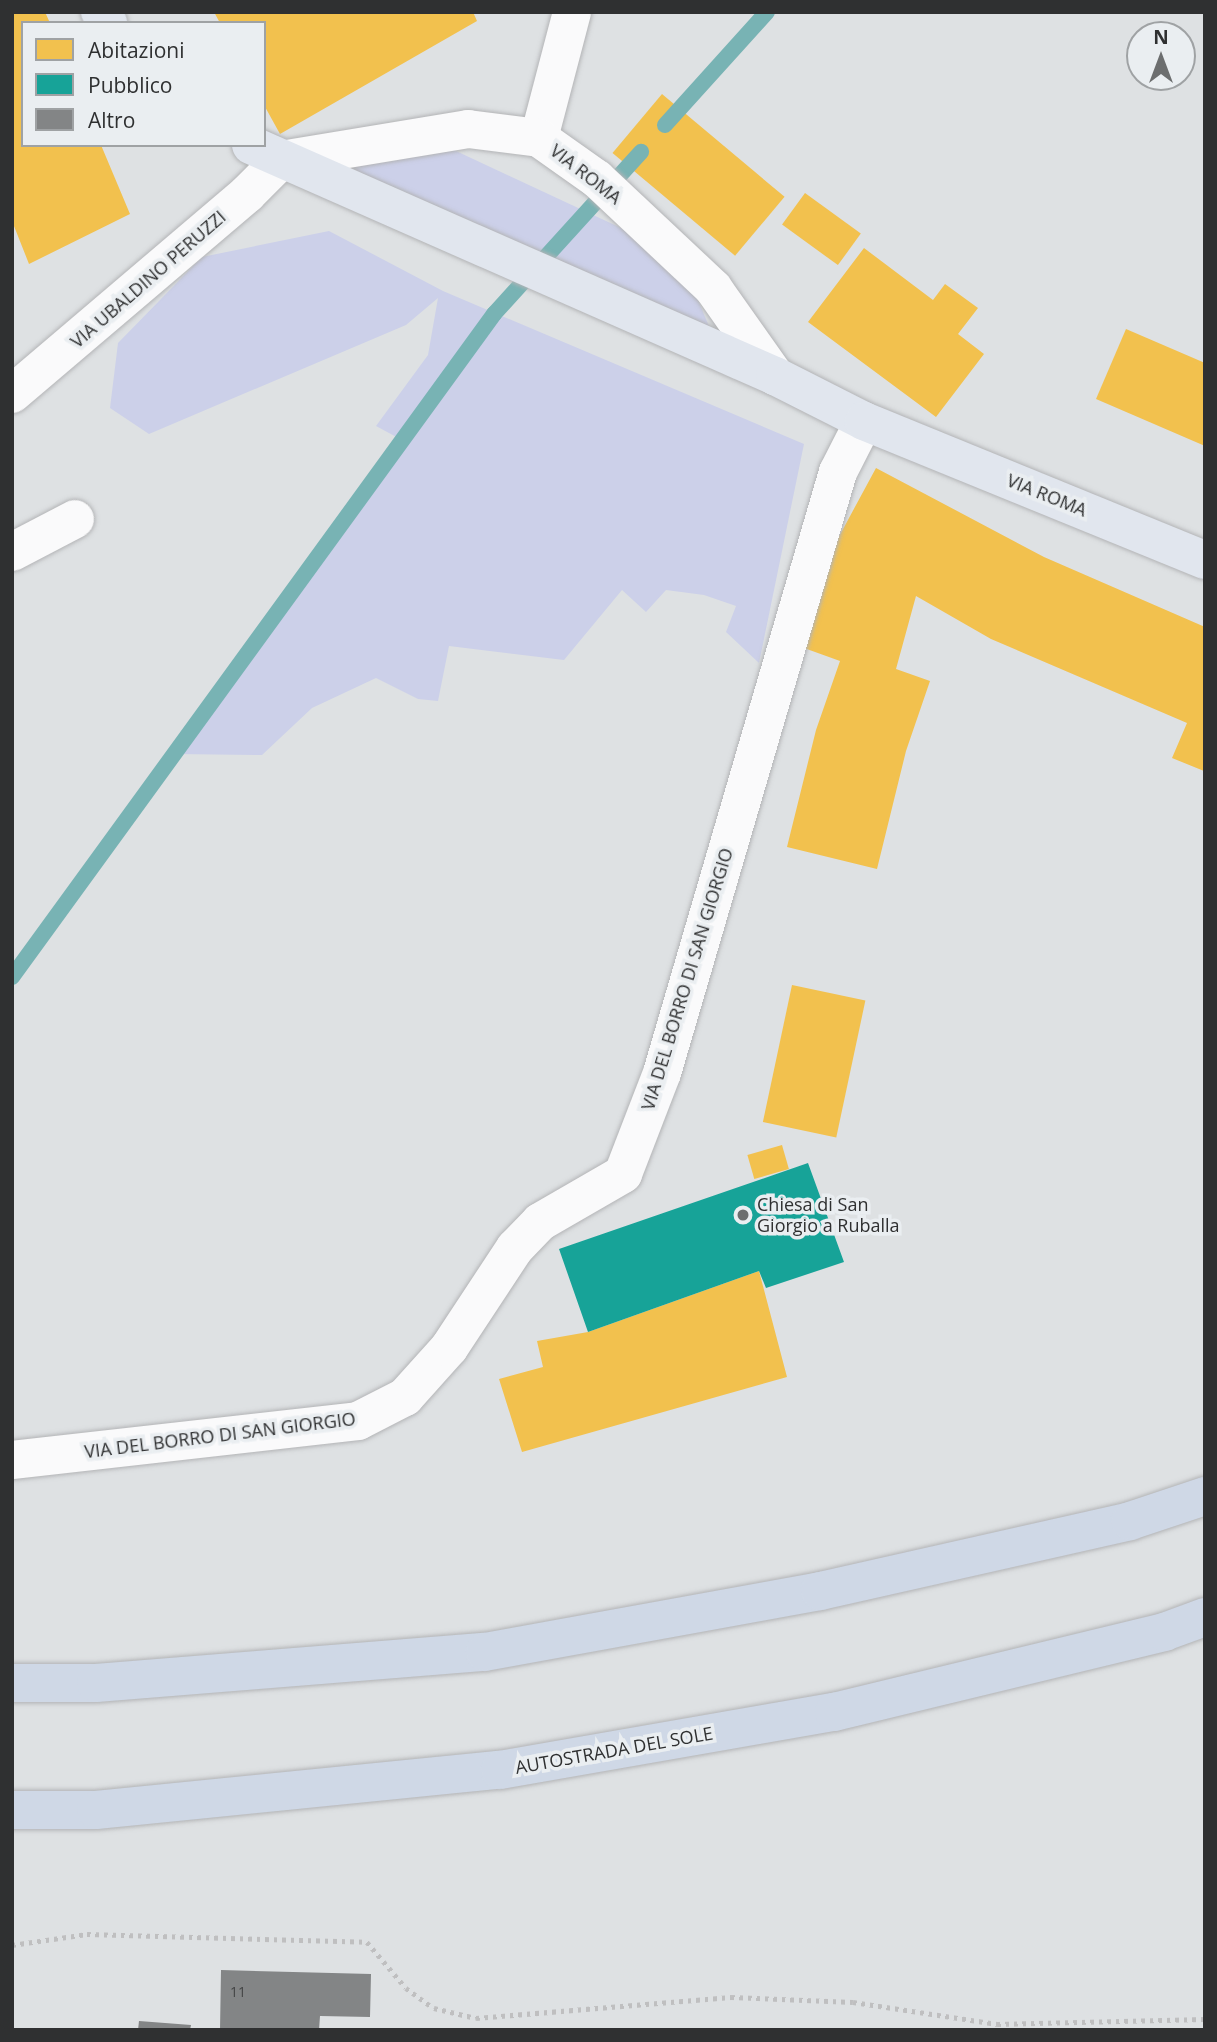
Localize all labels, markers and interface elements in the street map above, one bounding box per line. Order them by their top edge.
legend [21,21,266,147]
north arrow [1126,21,1196,91]
text: N [1153,24,1169,50]
text: Abitazioni [88,36,185,64]
text: Pubblico [88,71,173,99]
text: Altro [88,106,135,134]
street label: VIA ROMA [546,139,626,209]
street label: VIA UBALDINO PERUZZI [66,206,230,352]
street label: VIA ROMA [1004,469,1090,521]
street label: VIA DEL BORRO DI SAN GIORGIO [637,845,737,1113]
place label: Chiesa di San Giorgio a Ruballa [757,1194,900,1236]
marker: Chiesa di San Giorgio a Ruballa [735,1207,751,1223]
street label: VIA DEL BORRO DI SAN GIORGIO [83,1408,357,1462]
street label: AUTOSTRADA DEL SOLE [514,1722,714,1778]
house number: 11 [230,1984,246,2000]

